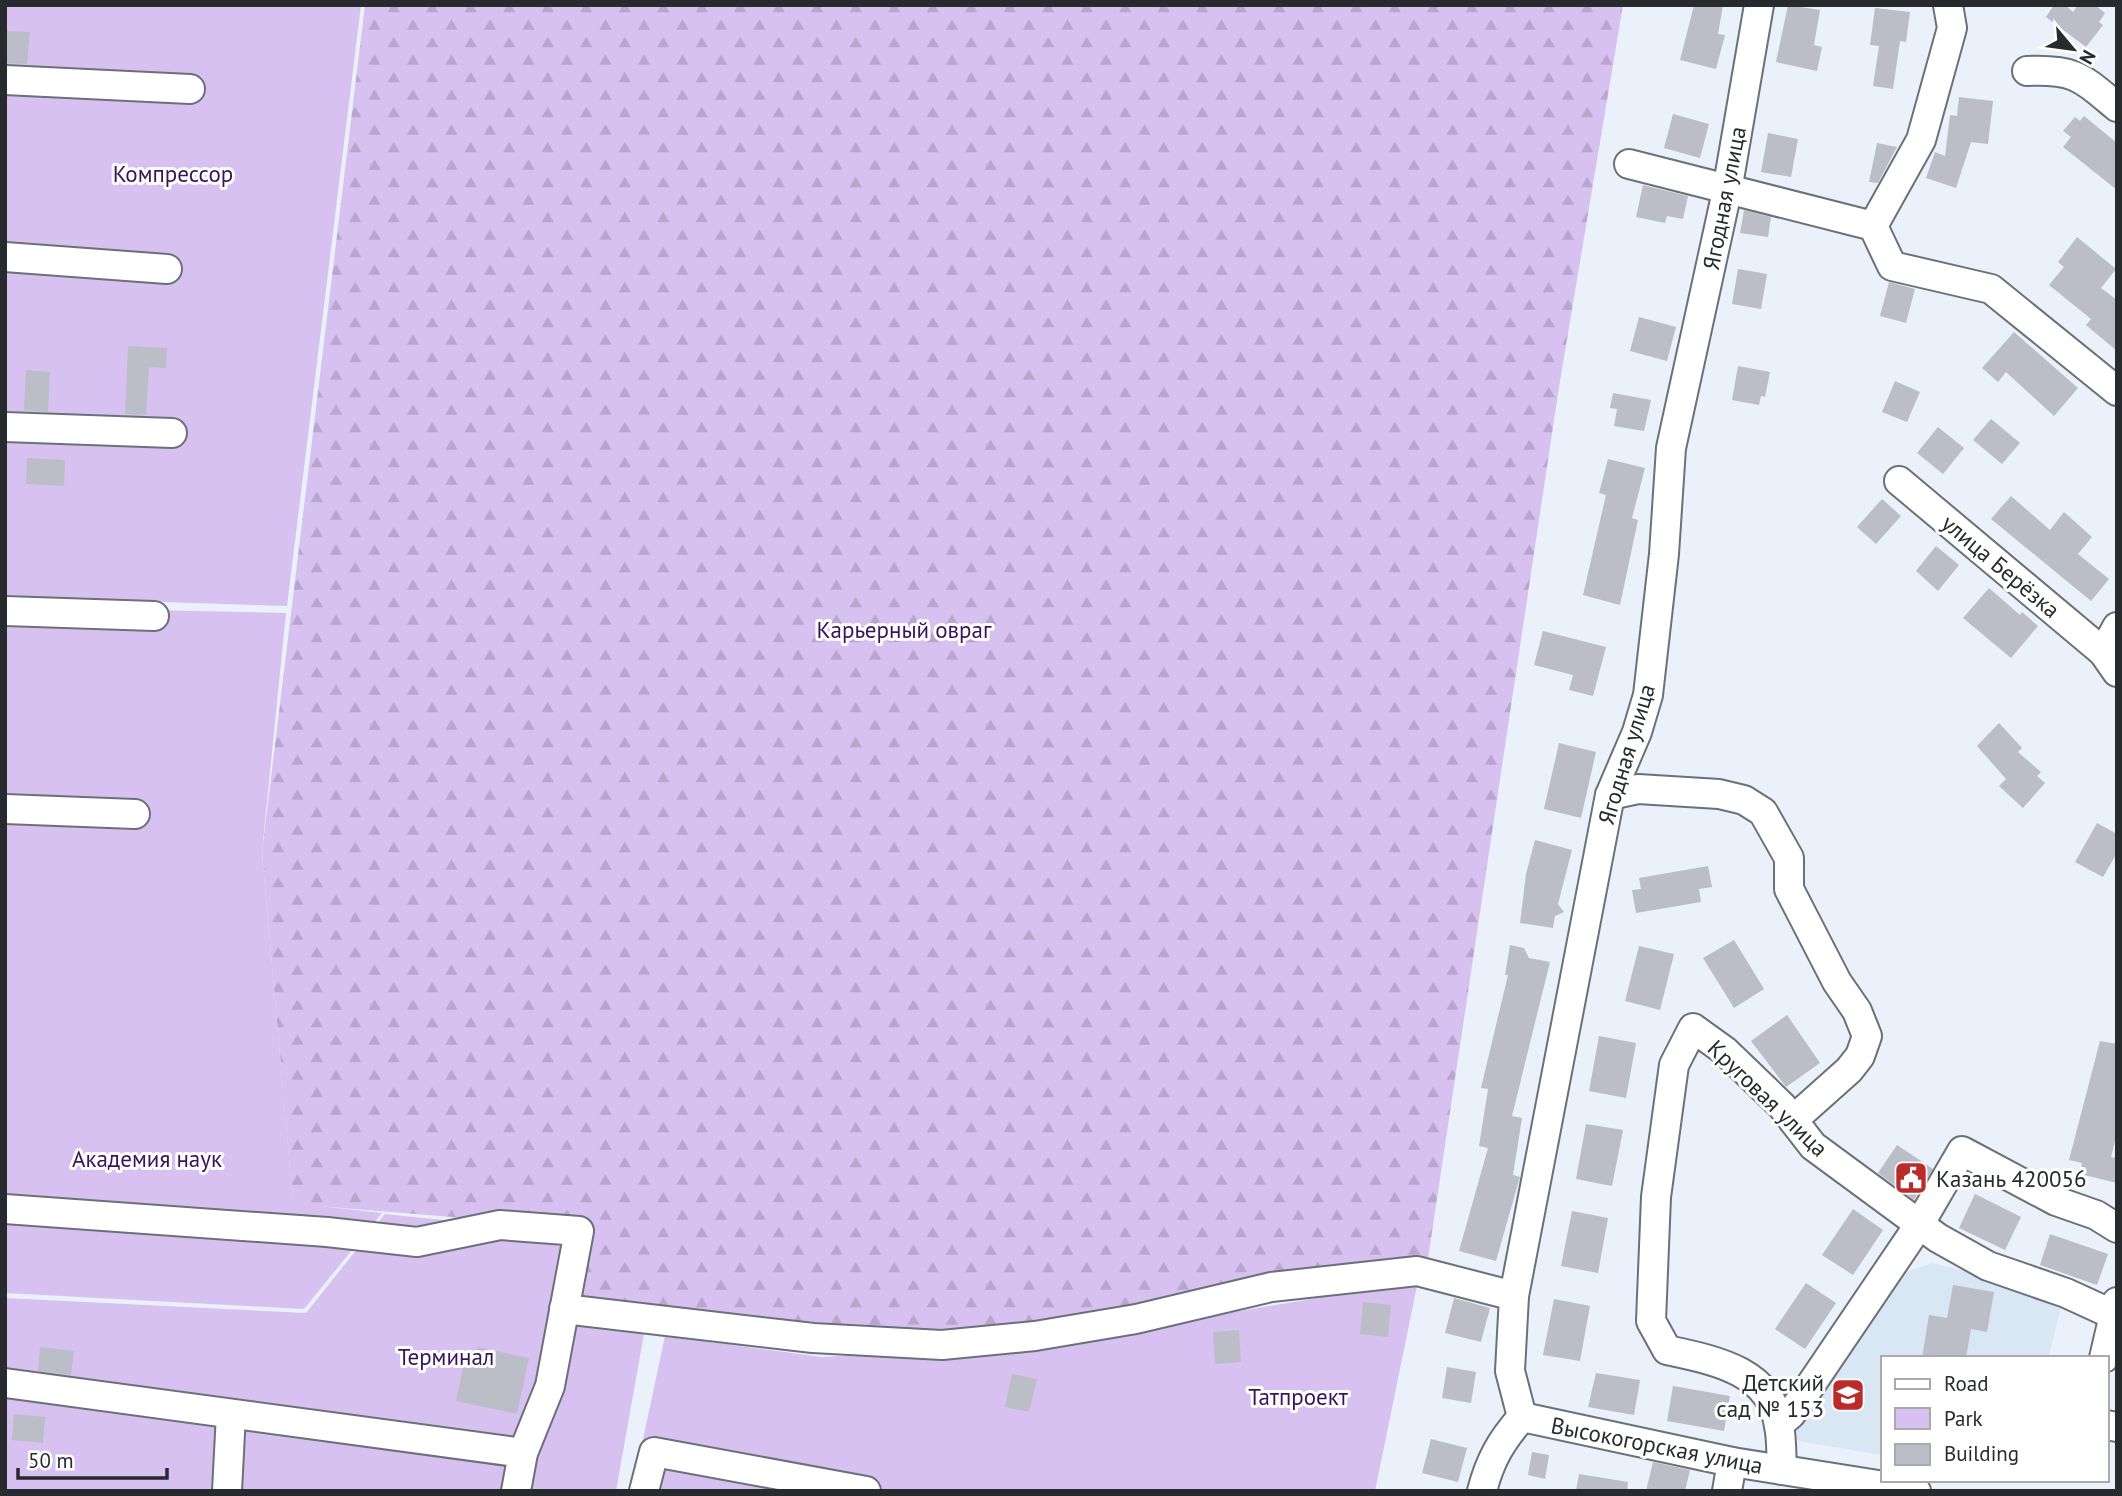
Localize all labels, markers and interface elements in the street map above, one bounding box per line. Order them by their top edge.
north arrow [2038,14,2108,84]
text: N [2074,46,2101,69]
street label: Ягодная улица [1696,124,1752,272]
park label: Компрессор [113,159,233,188]
street label: улица Берёзка [1936,508,2066,624]
park label: Карьерный овраг [817,615,992,644]
street label: Ягодная улица [1591,680,1661,828]
street label: Круговая улица [1702,1033,1834,1163]
park label: Академия наук [72,1144,222,1173]
public building icon: Казань 420056 [1892,1159,1930,1197]
place label: Казань 420056 [1936,1164,2087,1193]
park label: Терминал [398,1342,494,1371]
legend [1881,1356,2108,1482]
place label: Детский сад № 153 [1716,1368,1824,1423]
text: Road [1944,1370,1988,1397]
school or university icon: Детский сад № 153 [1829,1376,1867,1414]
park label: Татпроект [1248,1382,1349,1411]
text: Park [1944,1405,1983,1432]
street label: Высокогорская улица [1549,1410,1765,1480]
scale bar [18,1436,166,1480]
text: Building [1944,1440,2019,1467]
text: 50 m [28,1447,74,1474]

